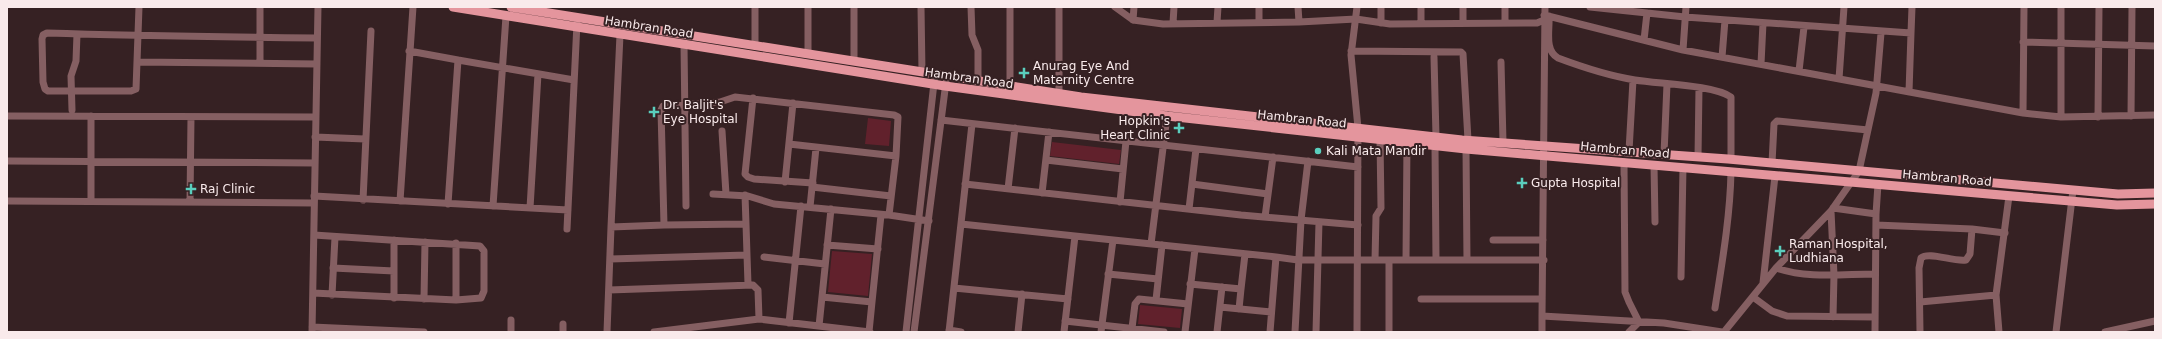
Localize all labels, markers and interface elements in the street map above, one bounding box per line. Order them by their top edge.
street label: Hambran Road [604,13,694,41]
place label: Anurag Eye And Maternity Centre [1033,59,1134,87]
street label: Hambran Road [924,65,1014,91]
marker: Anurag Eye And Maternity Centre [1018,67,1030,79]
place label: Dr. Baljit's Eye Hospital [663,98,738,126]
marker: Dr. Baljit's Eye Hospital [648,106,660,118]
street label: Hambran Road [1257,107,1347,131]
place label: Hopkin's Heart Clinic [1100,114,1170,142]
marker: Hopkin's Heart Clinic [1173,122,1185,134]
street label: Hambran Road [1580,139,1670,161]
place label: Kali Mata Mandir [1326,144,1426,158]
marker: Kali Mata Mandir [1313,146,1323,156]
street label: Hambran Road [1902,167,1992,189]
place label: Gupta Hospital [1531,176,1620,190]
marker: Gupta Hospital [1516,177,1528,189]
place label: Raj Clinic [200,182,255,196]
marker: Raj Clinic [185,183,197,195]
place label: Raman Hospital, Ludhiana [1789,237,1888,265]
marker: Raman Hospital, Ludhiana [1774,245,1786,257]

